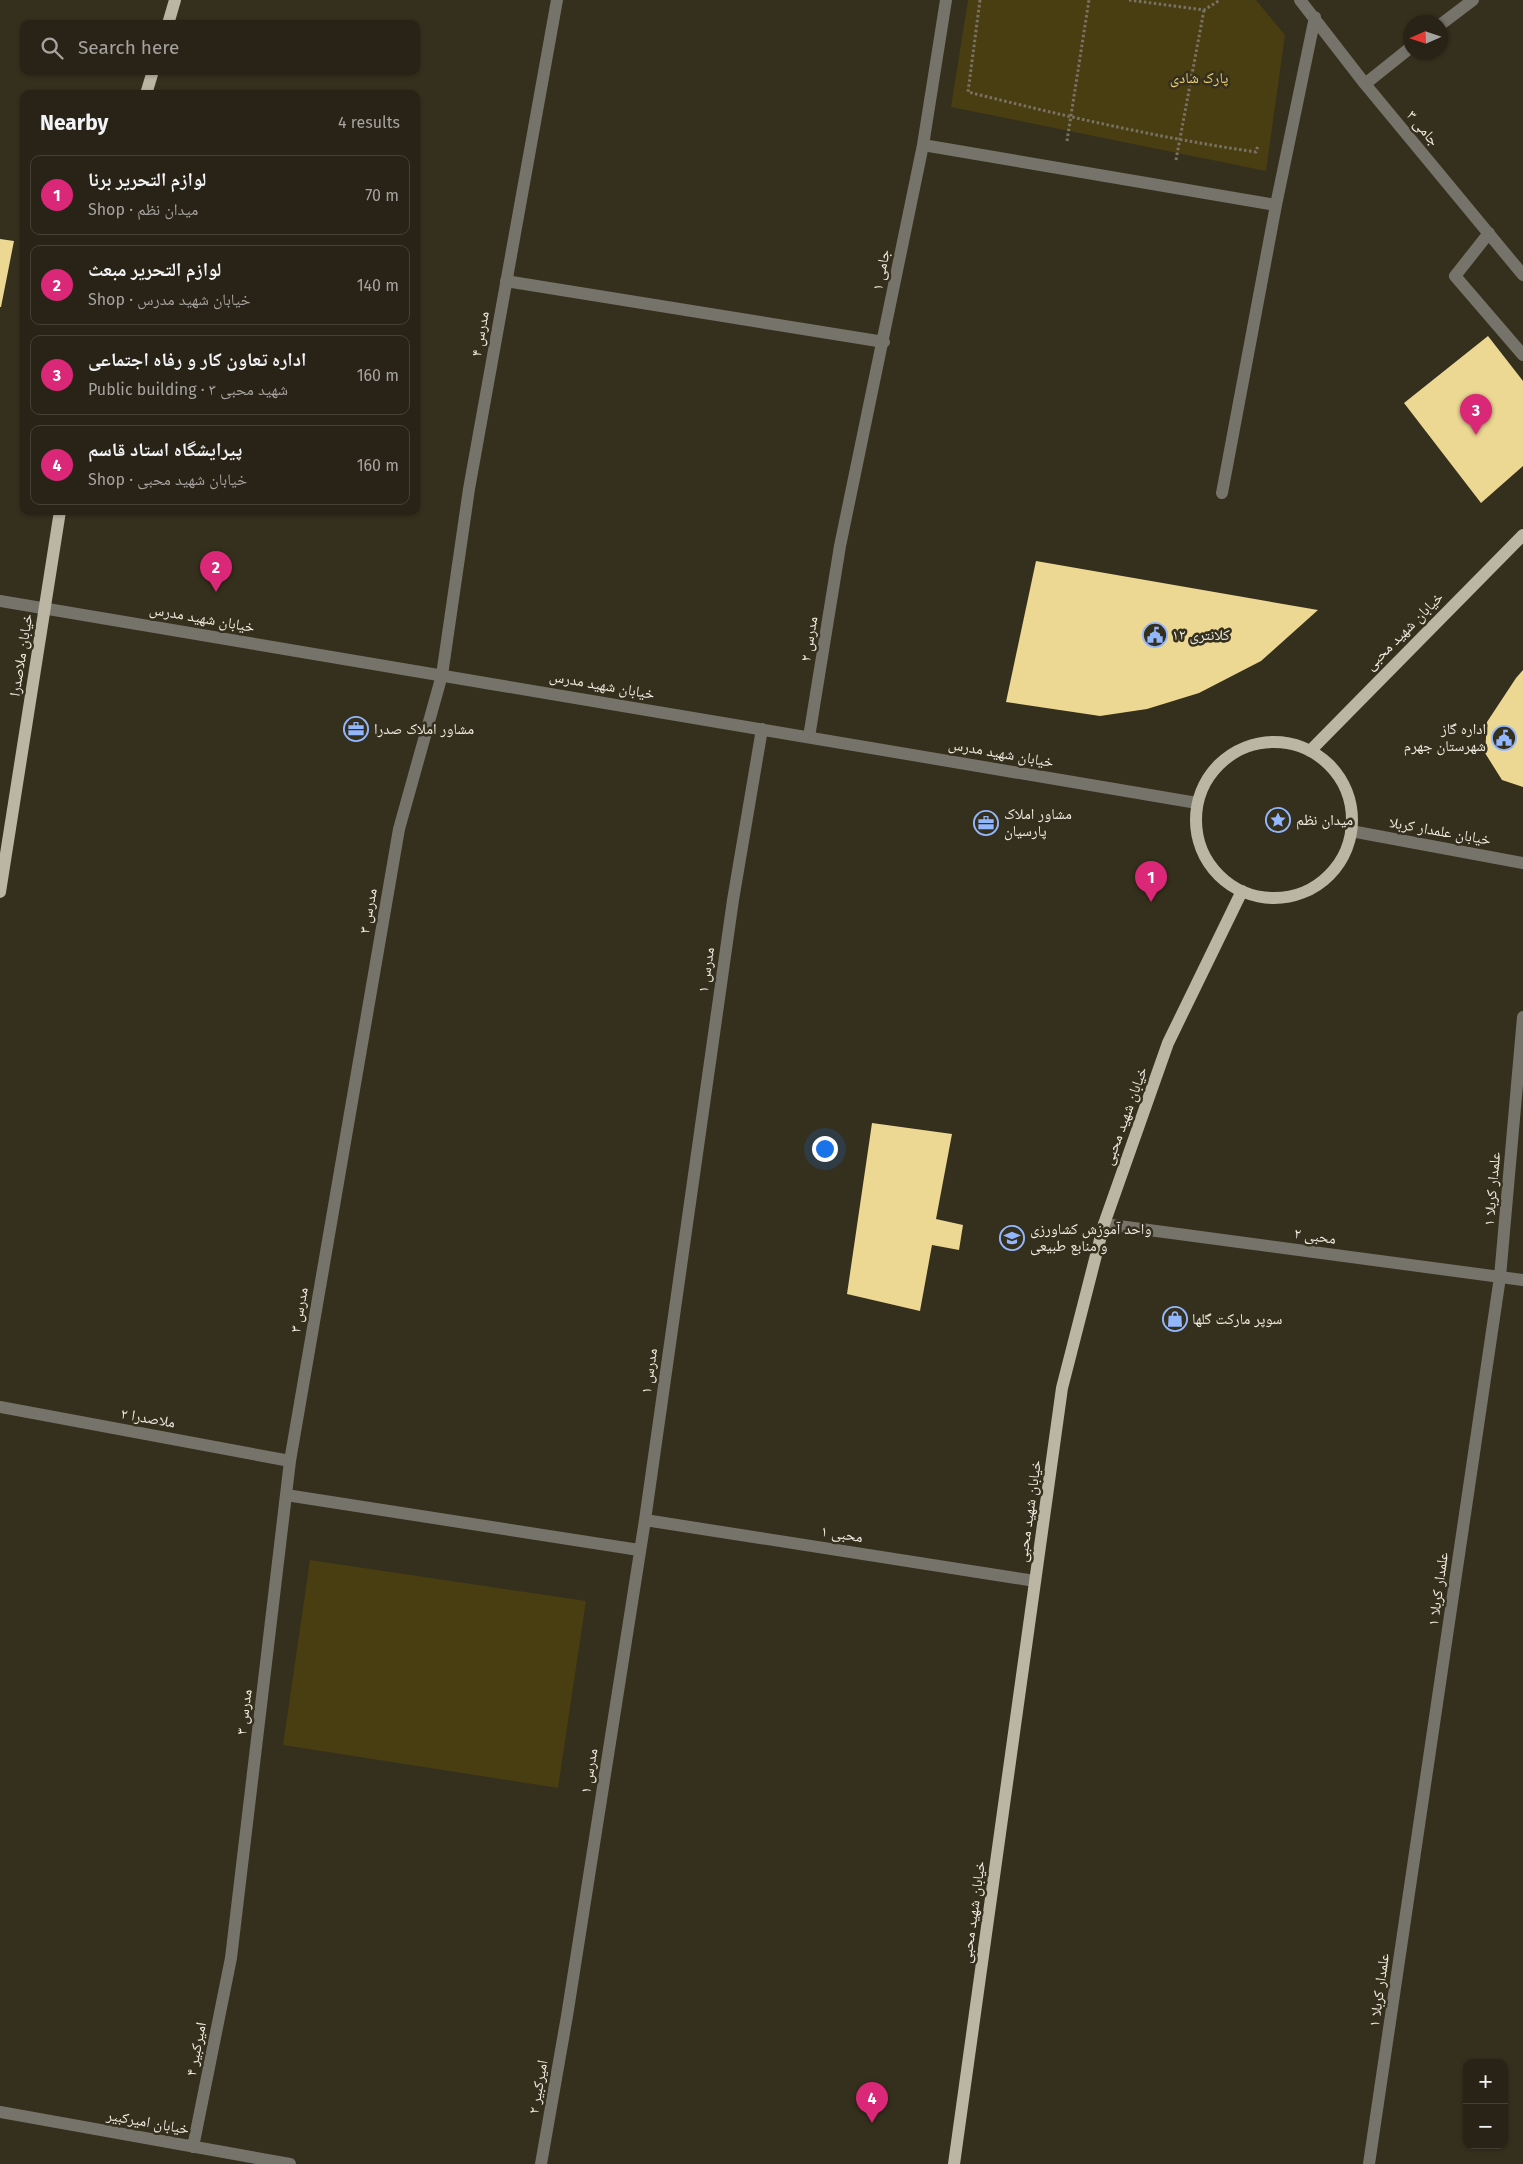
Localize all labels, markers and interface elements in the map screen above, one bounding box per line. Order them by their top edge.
north arrow [1403,15,1448,60]
search box [20,20,420,75]
icon: search [38,34,66,62]
text: Search here [78,36,179,59]
park label: پارک شادی [1170,69,1228,88]
street label: جامی ۳ [1402,106,1443,151]
text: Nearby [40,110,108,136]
text: 4 results [338,113,400,132]
text: لوازم التحریر برنا [88,168,206,191]
text: 1 [53,186,61,205]
text: 70 m [365,186,399,205]
text: Shop · میدان نظم [88,200,198,219]
street label: جامی ۱ [868,248,895,292]
text: لوازم التحریر مبعث [88,258,221,281]
text: 2 [53,276,61,295]
text: 140 m [357,276,399,295]
text: Shop · خیابان شهید مدرس [88,290,251,309]
street label: مدرس ۴ [467,310,494,358]
text: اداره تعاون کار و رفاه اجتماعی [88,348,306,371]
text: 3 [53,366,61,385]
text: 160 m [357,366,399,385]
text: Public building · شهید محبی ۳ [88,380,288,399]
pin: 3 [1460,394,1492,435]
text: پیرایشگاه استاد قاسم [88,438,242,461]
text: 4 [52,456,62,475]
text: 160 m [357,456,399,475]
text: Shop · خیابان شهید محبی [88,470,247,489]
pin: 2 [200,551,232,592]
street label: خیابان شهید محبی [1361,588,1448,674]
street label: خیابان شهید مدرس [148,600,256,637]
street label: خیابان ملاصدرا [6,612,37,698]
street label: مدرس ۲ [797,615,822,663]
public building icon: کلانتری ۱۲ [1142,622,1168,648]
place label: کلانتری ۱۲ [1172,626,1230,645]
street label: خیابان شهید مدرس [548,667,656,704]
office icon: مشاور املاک صدرا [343,716,369,742]
place label: مشاور املاک صدرا [374,720,474,738]
place label: اداره گاز شهرستان جهرم [1404,720,1486,756]
public building icon: اداره گاز شهرستان جهرم [1491,725,1517,751]
street label: خیابان شهید مدرس [947,735,1055,772]
place label: مشاور املاک پارسیان [1004,805,1072,841]
place icon: میدان نظم [1265,807,1291,833]
office icon: مشاور املاک پارسیان [973,810,999,836]
place label: میدان نظم [1296,811,1353,830]
street label: خیابان علمدار کربلا [1388,813,1493,850]
pin: 1 [1135,861,1167,902]
street label: مدرس ۳ [355,887,382,935]
street label: مدرس ۱ [694,946,719,994]
street label: خیابان شهید محبی [1099,1064,1152,1168]
your location [812,1136,838,1162]
street label: علمدار کربلا ۱ [1480,1151,1504,1227]
place label: واحد آموزش کشاورزی و منابع طبیعی [1030,1220,1151,1256]
street label: محبی ۲ [1293,1224,1337,1249]
school or university icon: واحد آموزش کشاورزی و منابع طبیعی [999,1225,1025,1251]
street label: مدرس ۳ [286,1286,313,1334]
shop icon: سوپر مارکت گلها [1162,1306,1188,1332]
place label: سوپر مارکت گلها [1192,1310,1282,1328]
street label: مدرس ۱ [637,1347,662,1395]
street label: ملاصدرا ۲ [119,1404,177,1432]
street label: خیابان شهید محبی [1013,1458,1046,1563]
street label: محبی ۱ [820,1522,864,1547]
street label: علمدار کربلا ۱ [1424,1551,1452,1627]
street label: مدرس ۳ [232,1688,257,1736]
street label: مدرس ۱ [577,1747,602,1795]
street label: خیابان شهید محبی [957,1859,990,1964]
street label: علمدار کربلا ۱ [1365,1952,1393,2028]
street label: امیرکبیر ۴ [182,2020,210,2078]
street label: امیرکبیر ۲ [524,2059,552,2115]
map controls [1463,2059,1508,2149]
button: + [1463,2059,1508,2104]
pin: 4 [856,2082,888,2123]
button: − [1463,2104,1508,2149]
street label: خیابان امیرکبیر [104,2106,191,2139]

